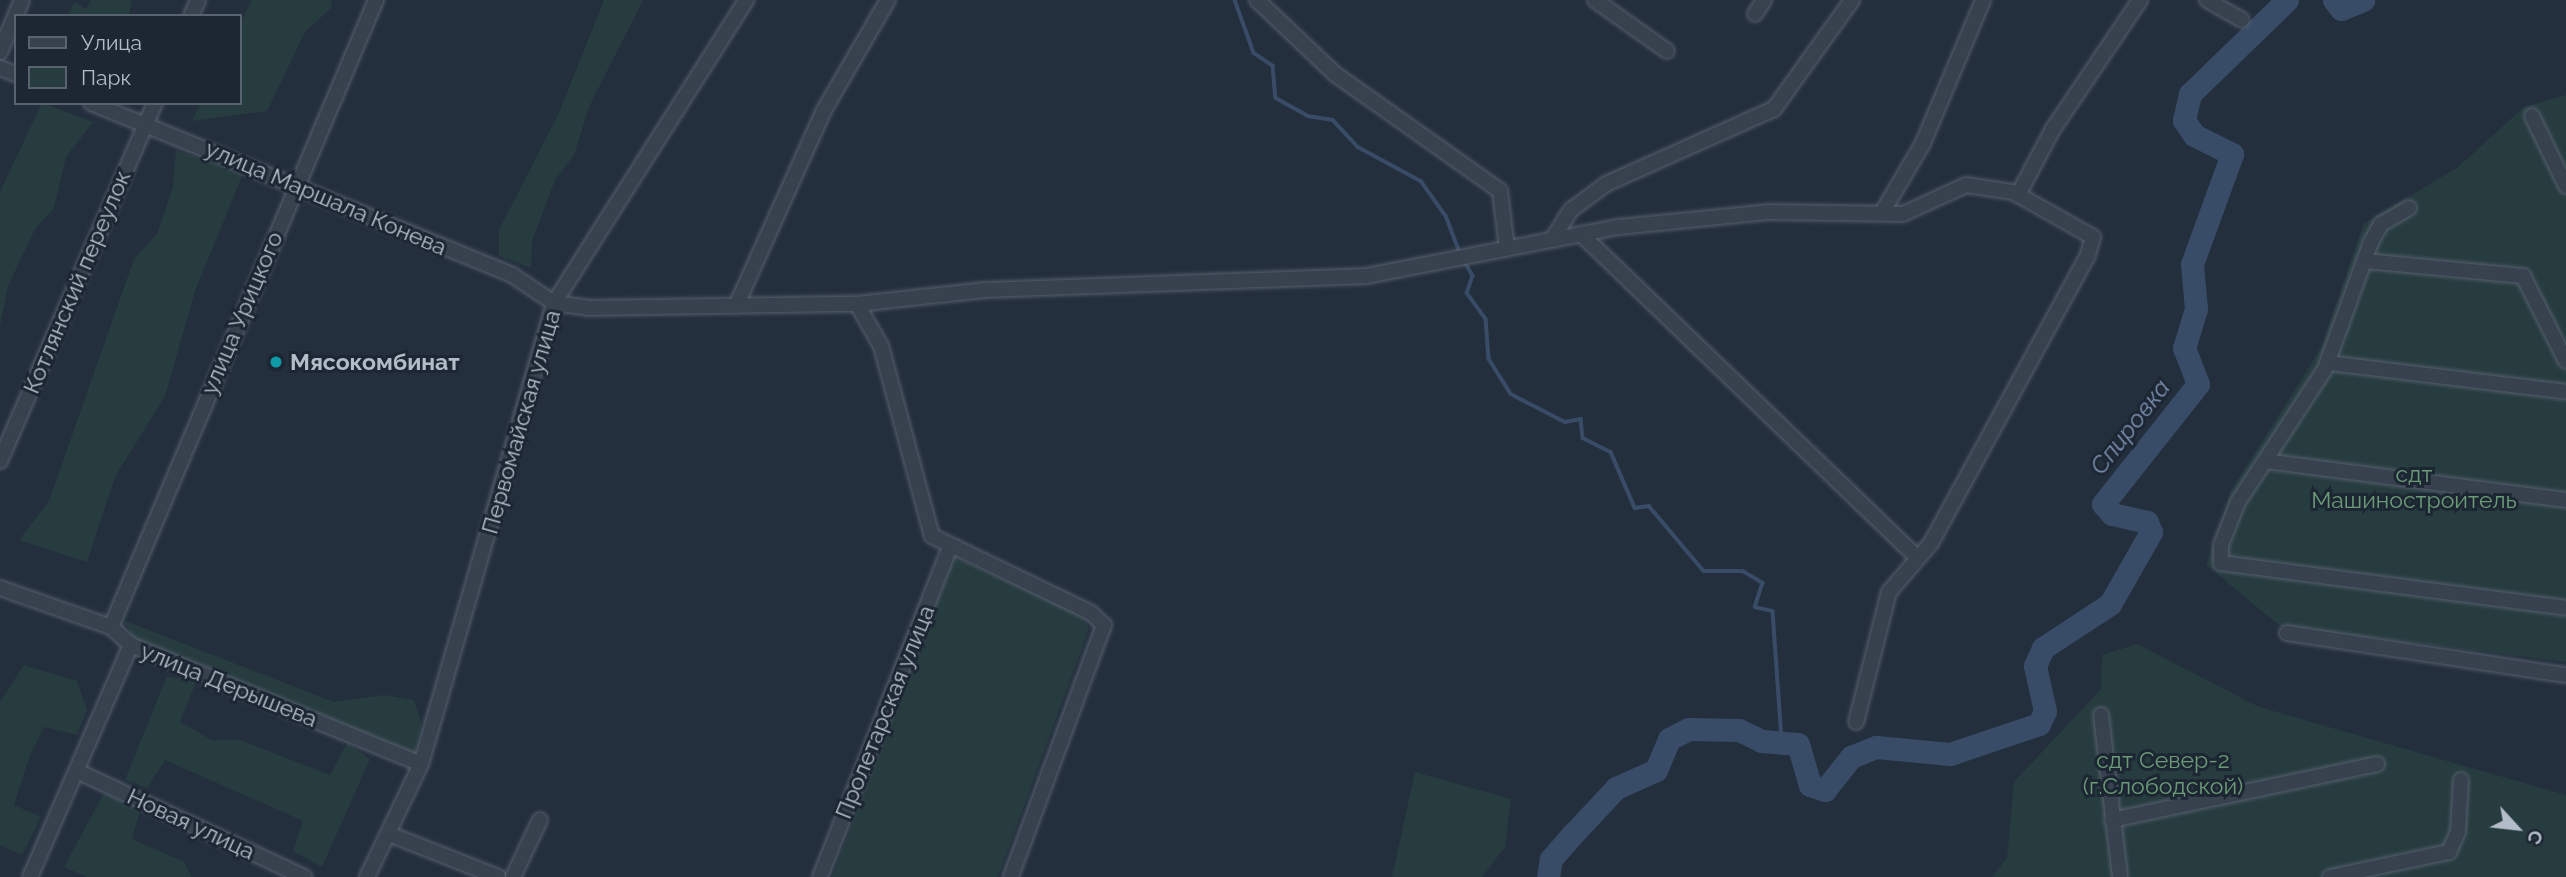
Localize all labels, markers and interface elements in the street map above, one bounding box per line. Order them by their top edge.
legend [14,14,242,105]
text: Улица [81,30,142,55]
text: Парк [81,65,131,90]
street label: улица Маршала Конева [201,135,451,261]
street label: Котлянский переулок [17,166,137,398]
street label: улица Урицкого [195,227,289,399]
street label: Первомайская улица [476,307,566,537]
place label: Мясокомбинат [290,348,460,376]
marker: Мясокомбинат [268,354,284,370]
water label: Спировка [2084,374,2176,480]
park label: сдт Машиностроитель [2311,460,2517,514]
street label: Пролетарская улица [829,601,941,823]
street label: улица Дерышева [137,637,321,733]
park label: сдт Север-2 (г.Слободской) [2083,746,2243,800]
street label: Новая улица [123,782,259,866]
north arrow [2482,793,2552,863]
text: С [2523,827,2548,848]

